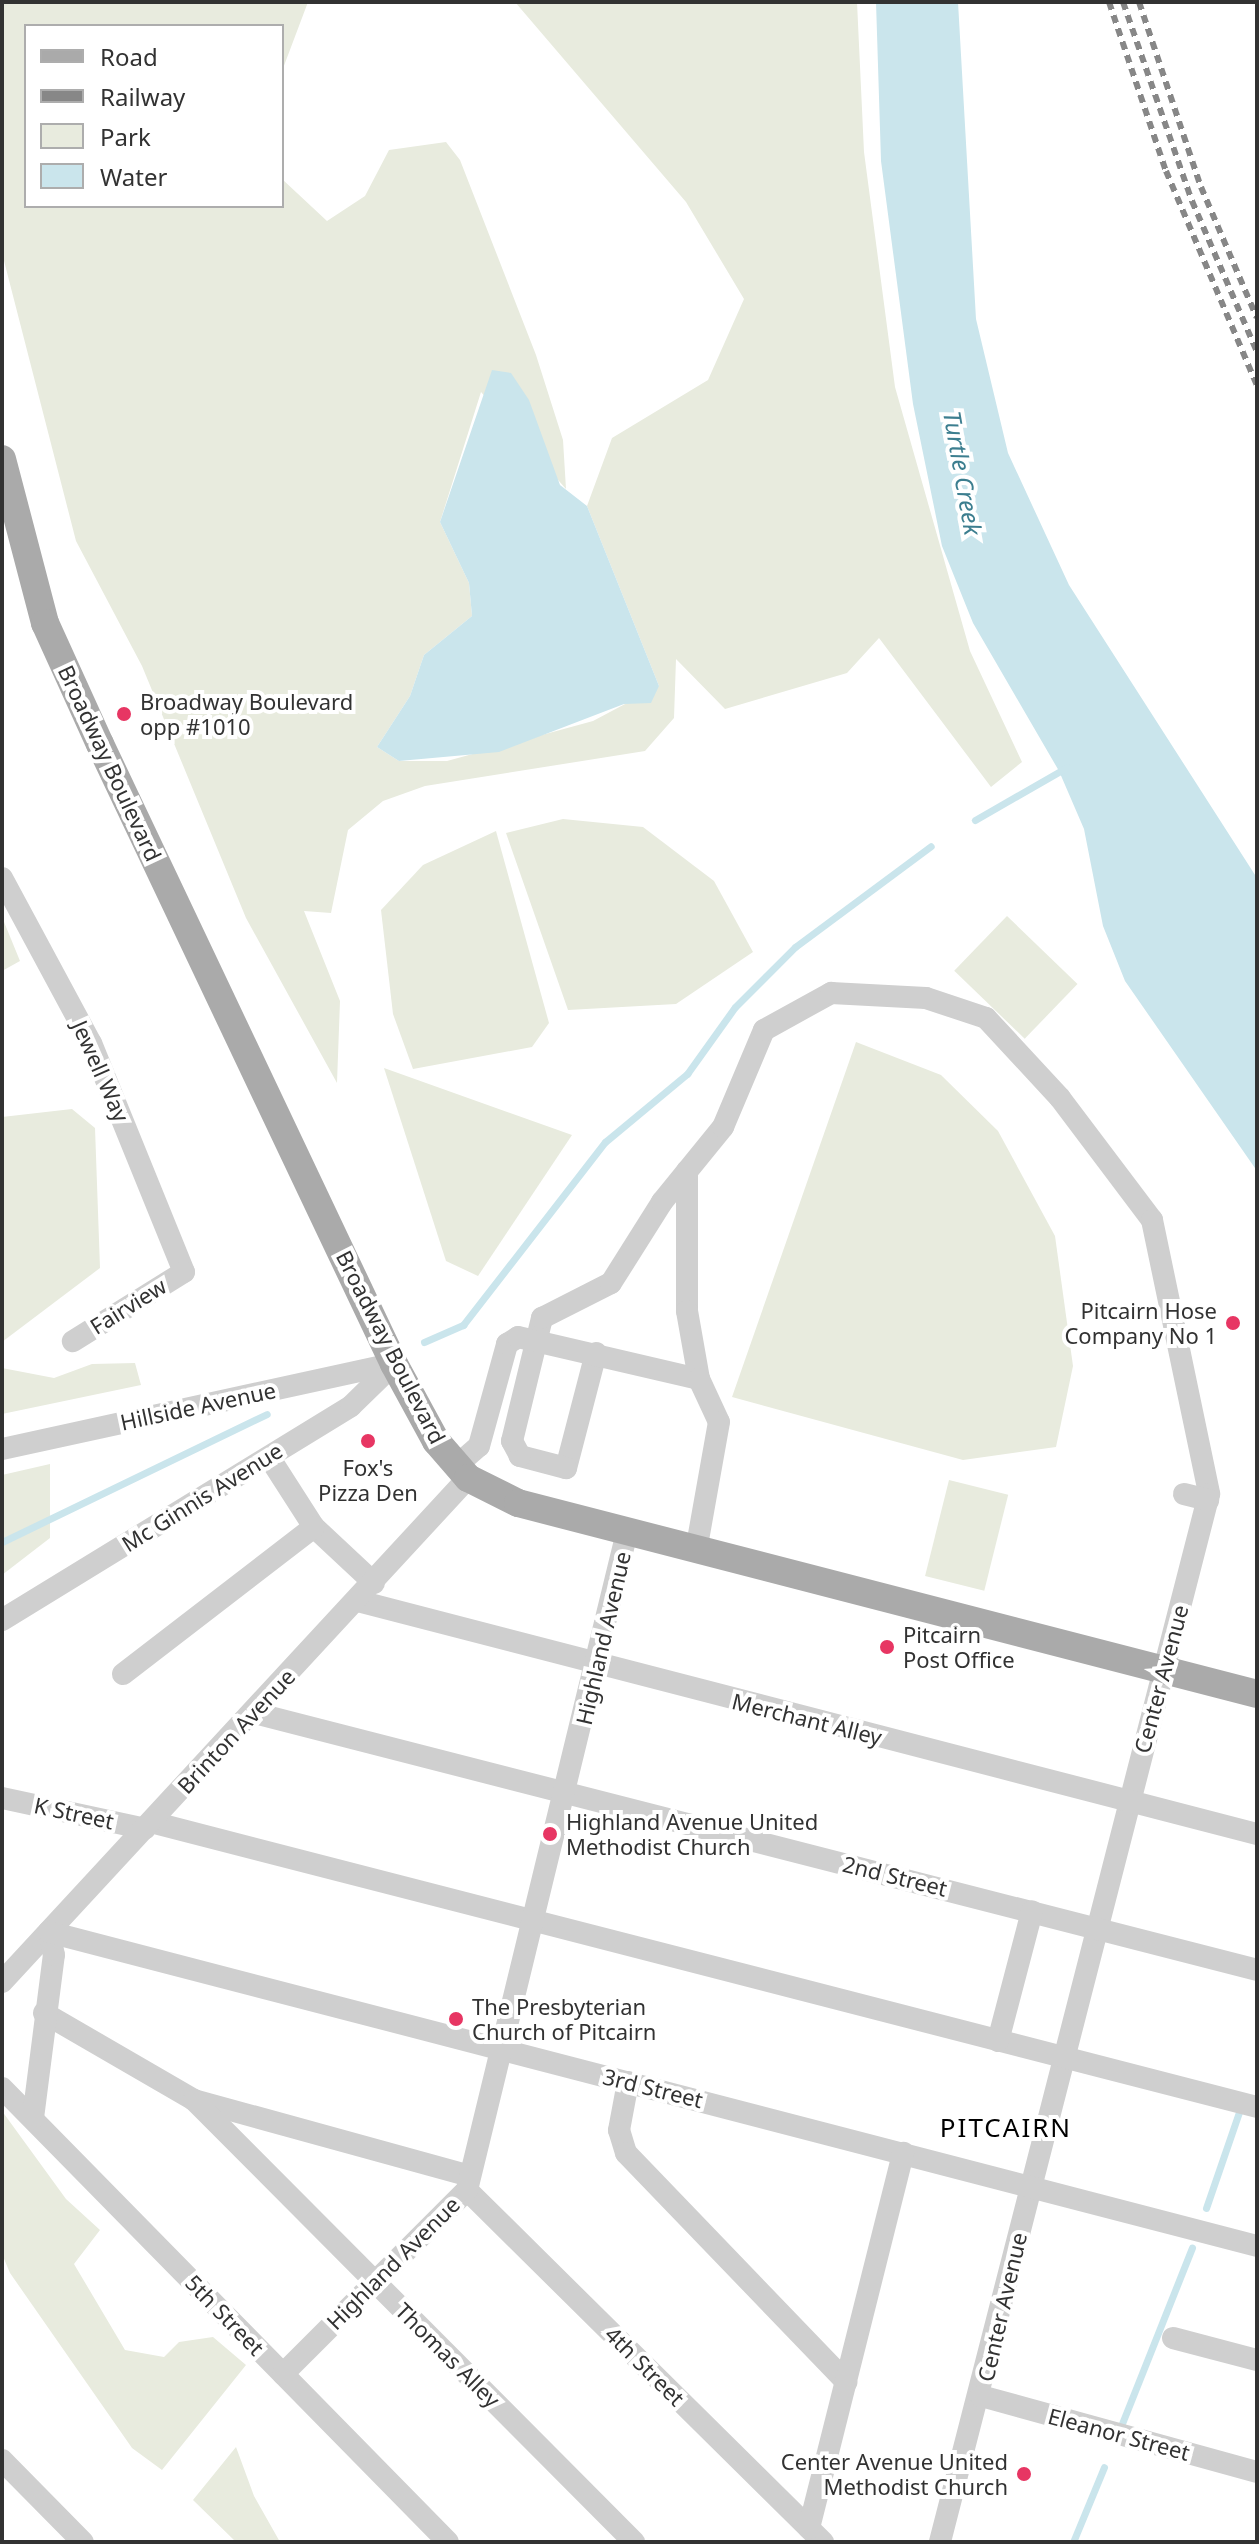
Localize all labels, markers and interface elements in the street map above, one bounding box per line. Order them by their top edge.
legend [24,24,284,208]
text: Road [100,40,158,73]
text: Railway [100,80,185,113]
text: Park [100,120,151,153]
text: Water [100,160,167,193]
water label: Turtle Creek [938,409,988,537]
street label: Broadway Boulevard [53,661,167,865]
place label: Broadway Boulevard opp #1010 [140,688,353,740]
marker: Broadway Boulevard opp #1010 [115,705,133,723]
street label: Jewell Way [67,1016,135,1126]
street label: Broadway Boulevard [331,1246,451,1448]
street label: Fairview [85,1272,171,1340]
place label: Pitcairn Hose Company No 1 [1064,1297,1217,1348]
marker: Pitcairn Hose Company No 1 [1224,1314,1242,1332]
street label: Hillside Avenue [118,1377,278,1435]
marker: Fox's Pizza Den [359,1432,377,1450]
street label: Mc Ginnis Avenue [117,1437,287,1557]
place label: Fox's Pizza Den [318,1454,418,1506]
street label: Highland Avenue [570,1549,636,1727]
street label: Center Avenue [1129,1602,1193,1756]
place label: Pitcairn Post Office [903,1621,1015,1672]
marker: Pitcairn Post Office [878,1638,896,1656]
street label: Brinton Avenue [172,1663,300,1799]
street label: Merchant Alley [729,1688,885,1750]
street label: K Street [32,1792,116,1834]
place label: Highland Avenue United Methodist Church [566,1808,818,1860]
marker: Highland Avenue United Methodist Church [541,1825,559,1843]
street label: 2nd Street [840,1850,950,1902]
place label: The Presbyterian Church of Pitcairn [472,1993,656,2044]
marker: The Presbyterian Church of Pitcairn [447,2010,465,2028]
street label: 3rd Street [600,2063,706,2113]
district label: PITCAIRN [940,2112,1072,2144]
street label: Highland Avenue [321,2191,465,2335]
street label: Center Avenue [972,2230,1032,2384]
street label: 5th Street [180,2269,270,2361]
street label: Thomas Alley [390,2297,506,2413]
street label: 4th Street [600,2321,690,2411]
street label: Eleanor Street [1045,2402,1193,2466]
place label: Center Avenue United Methodist Church [781,2448,1008,2500]
marker: Center Avenue United Methodist Church [1015,2465,1033,2483]

